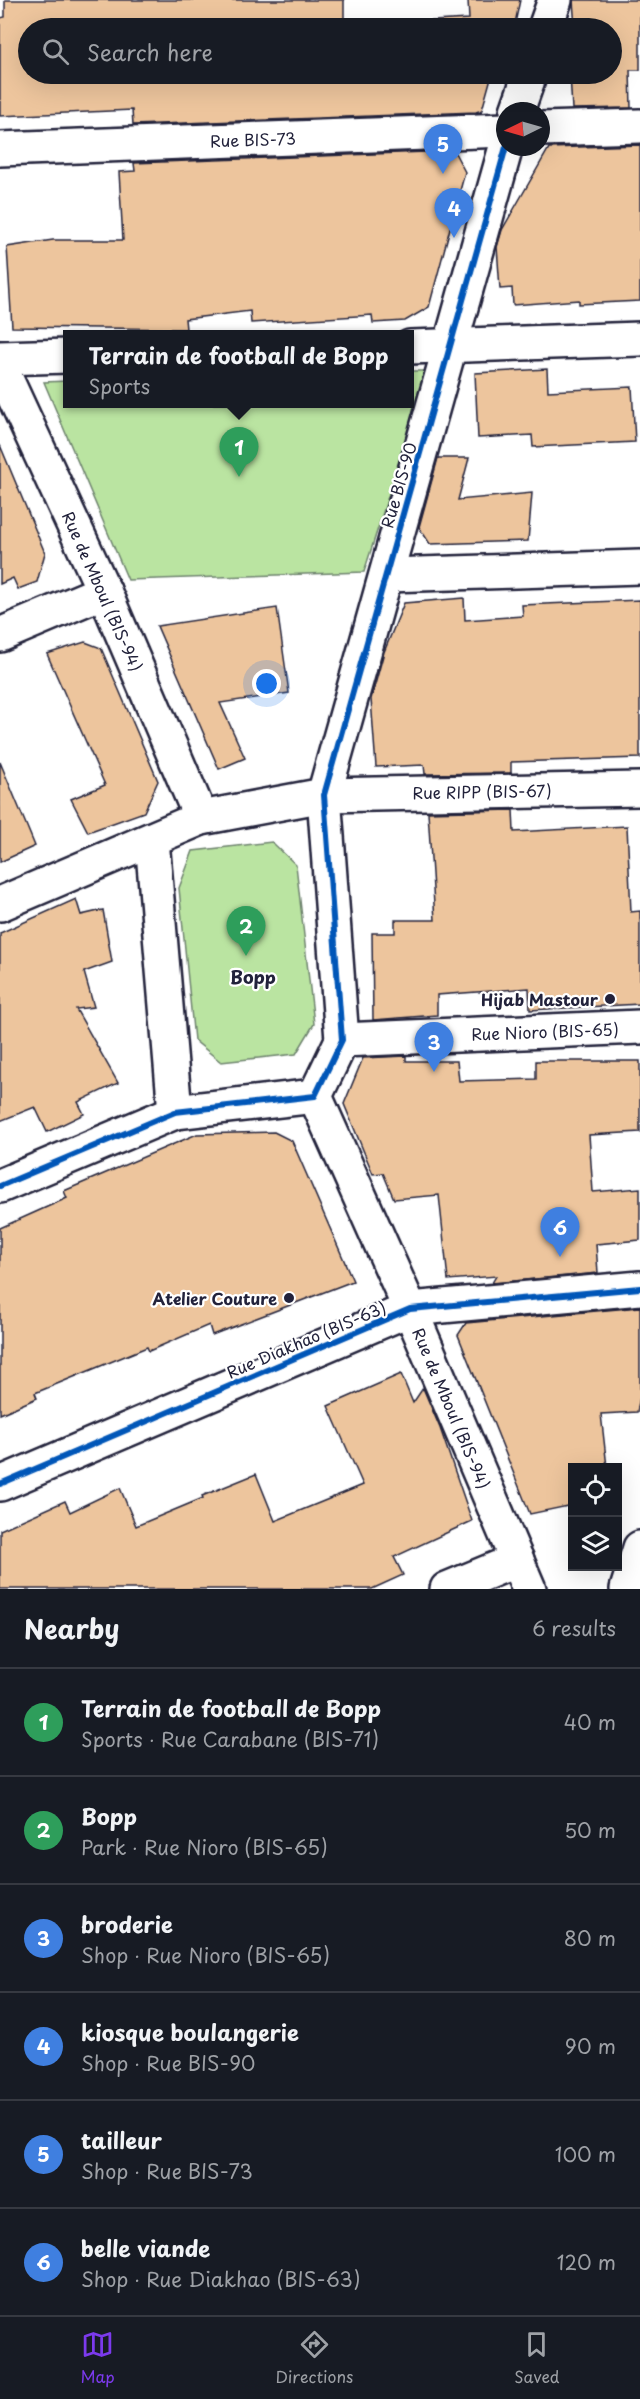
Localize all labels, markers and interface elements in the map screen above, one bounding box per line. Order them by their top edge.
search box [18,18,622,84]
icon: search [39,35,72,68]
text: Search here [87,35,213,68]
north arrow [496,102,550,156]
pin: 5 [424,124,462,174]
street label: Rue BIS-73 [210,126,296,152]
pin: 4 [434,188,474,238]
popup [63,330,414,408]
text: Terrain de football de Bopp [88,338,389,371]
text: Sports [88,371,150,401]
pin: 1 [220,428,258,477]
street label: Rue BIS-90 [374,439,422,531]
street label: Rue de Mboul (BIS-94) [57,507,149,675]
your location [252,669,281,698]
street label: Rue RIPP (BIS-67) [412,778,552,804]
pin: 2 [226,906,266,956]
district label: Bopp [230,963,276,990]
place label: Hijab Mastour [481,987,599,1011]
marker: Hijab Mastour [603,992,617,1006]
street label: Rue Nioro (BIS-65) [471,1016,619,1046]
pin: 3 [414,1022,454,1072]
pin: 6 [540,1208,580,1257]
place label: Atelier Couture [153,1286,277,1310]
marker: Atelier Couture [282,1291,296,1305]
street label: Rue Diakhao (BIS-63) [222,1294,390,1384]
street label: Rue de Mboul (BIS-94) [407,1324,497,1492]
map controls [568,1463,622,1571]
button: locate [568,1463,622,1517]
button: layers [568,1517,622,1571]
text: Nearby [24,1609,119,1648]
text: 6 results [532,1613,616,1643]
text: Terrain de football de Bopp [81,1691,381,1724]
text: 1 [39,1707,48,1737]
text: 40 m [564,1707,616,1737]
text: Sports · Rue Carabane (BIS-71) [81,1724,379,1754]
text: Bopp [81,1799,137,1832]
text: 2 [36,1815,51,1845]
text: 50 m [564,1815,616,1845]
text: Park · Rue Nioro (BIS-65) [81,1832,328,1862]
text: broderie [81,1907,173,1940]
text: 3 [37,1923,50,1953]
text: 80 m [564,1923,616,1953]
text: Shop · Rue Nioro (BIS-65) [81,1940,330,1970]
text: kiosque boulangerie [81,2015,299,2048]
text: 4 [37,2031,50,2061]
text: 90 m [565,2031,616,2061]
text: Shop · Rue BIS-90 [81,2048,255,2078]
text: tailleur [81,2123,162,2156]
text: 5 [37,2139,50,2169]
text: 100 m [555,2139,616,2169]
text: Shop · Rue BIS-73 [81,2156,253,2186]
text: belle viande [81,2231,210,2264]
text: 6 [36,2247,51,2277]
text: 120 m [557,2247,616,2277]
text: Shop · Rue Diakhao (BIS-63) [81,2264,360,2294]
tab: Map [80,2328,115,2388]
tab: Directions [275,2328,353,2388]
tab: Saved [514,2328,560,2388]

